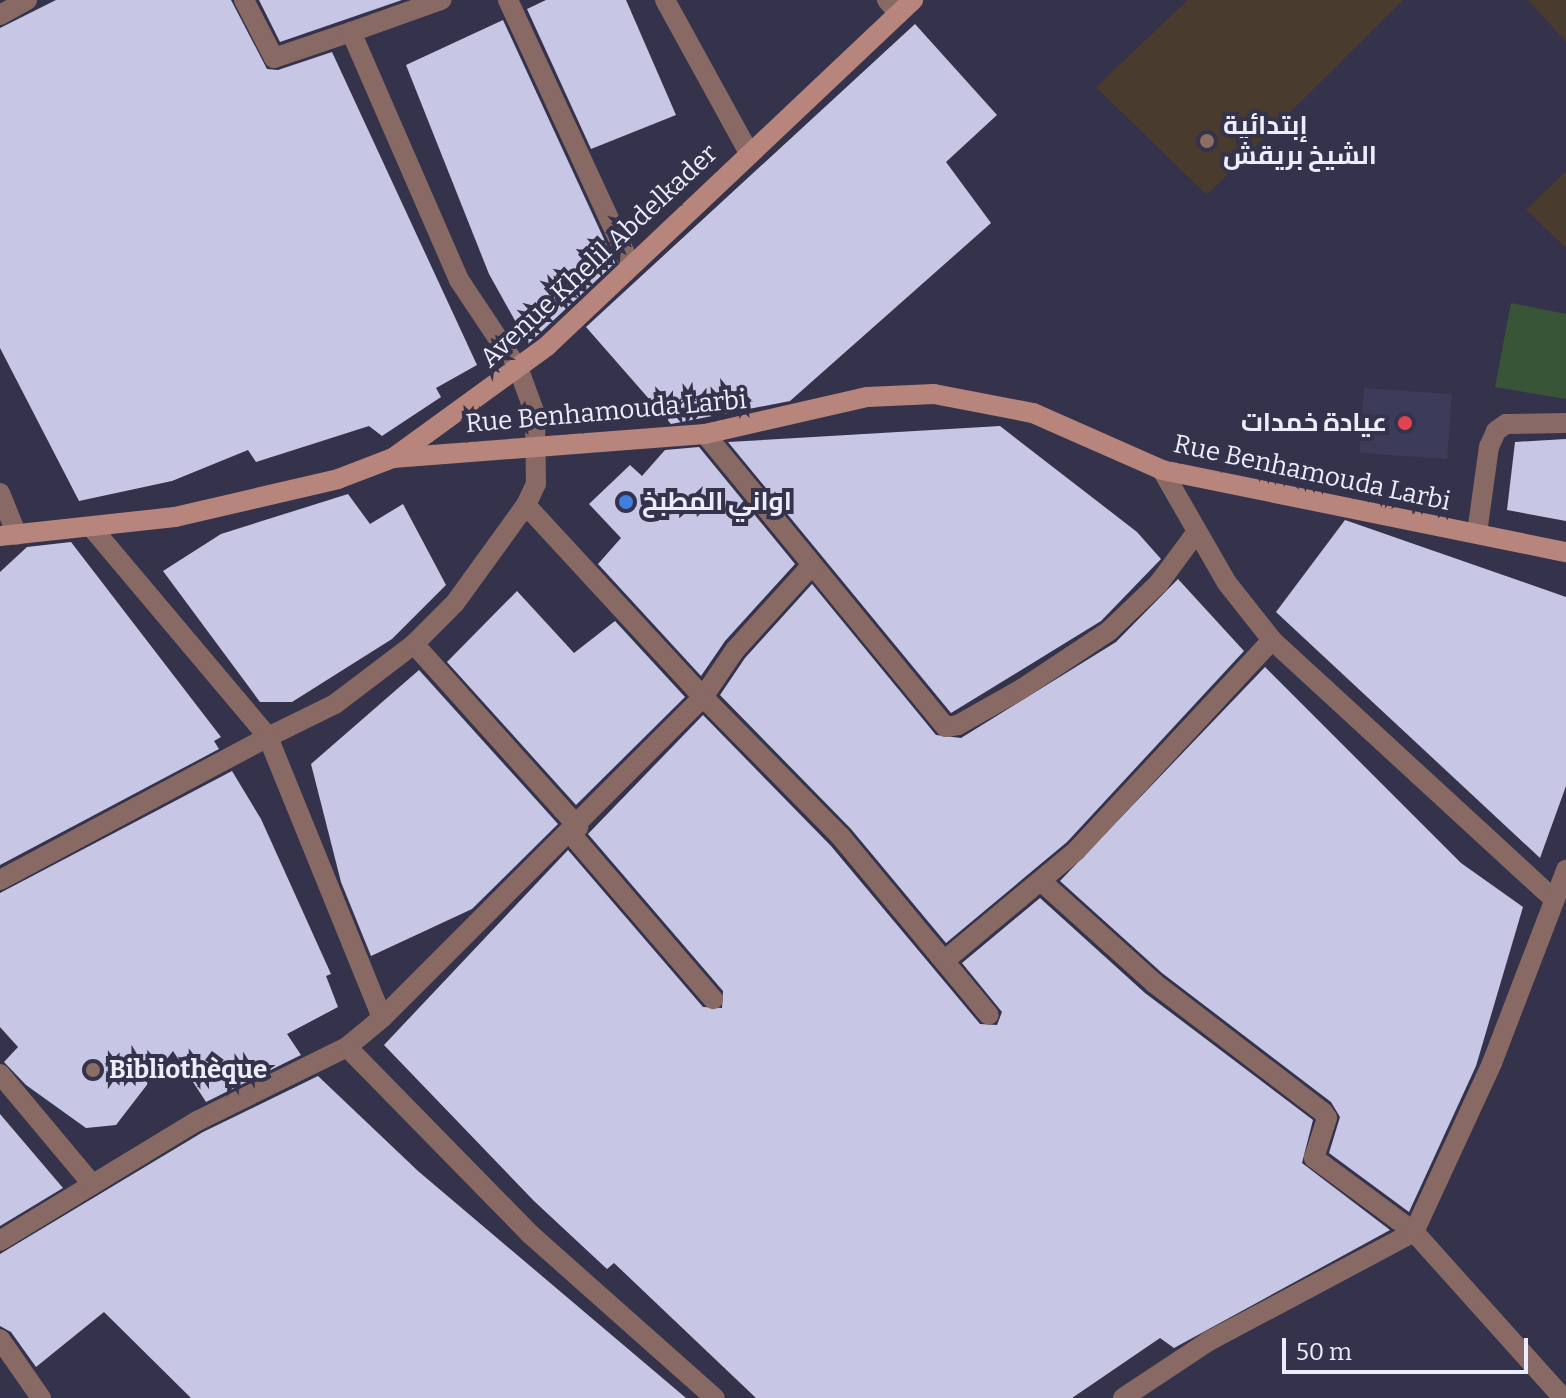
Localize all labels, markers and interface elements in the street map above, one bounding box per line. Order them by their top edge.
place label: إبتدائية الشيخ بريقش [1223,110,1377,172]
marker: إبتدائية الشيخ بريقش [1198,132,1216,150]
street label: Avenue Khelil Abdelkader [474,138,724,374]
street label: Rue Benhamouda Larbi [464,384,748,440]
place label: عيادة خمدات [1241,407,1387,439]
marker: عيادة خمدات [1394,412,1416,434]
street label: Rue Benhamouda Larbi [1171,428,1453,518]
place label: اواني المطبخ [642,486,792,518]
marker: اواني المطبخ [617,493,635,511]
place label: Bibliothèque [109,1054,267,1086]
marker: Bibliothèque [84,1061,102,1079]
scale bar [1286,1322,1532,1372]
text: 50 m [1296,1338,1352,1366]

